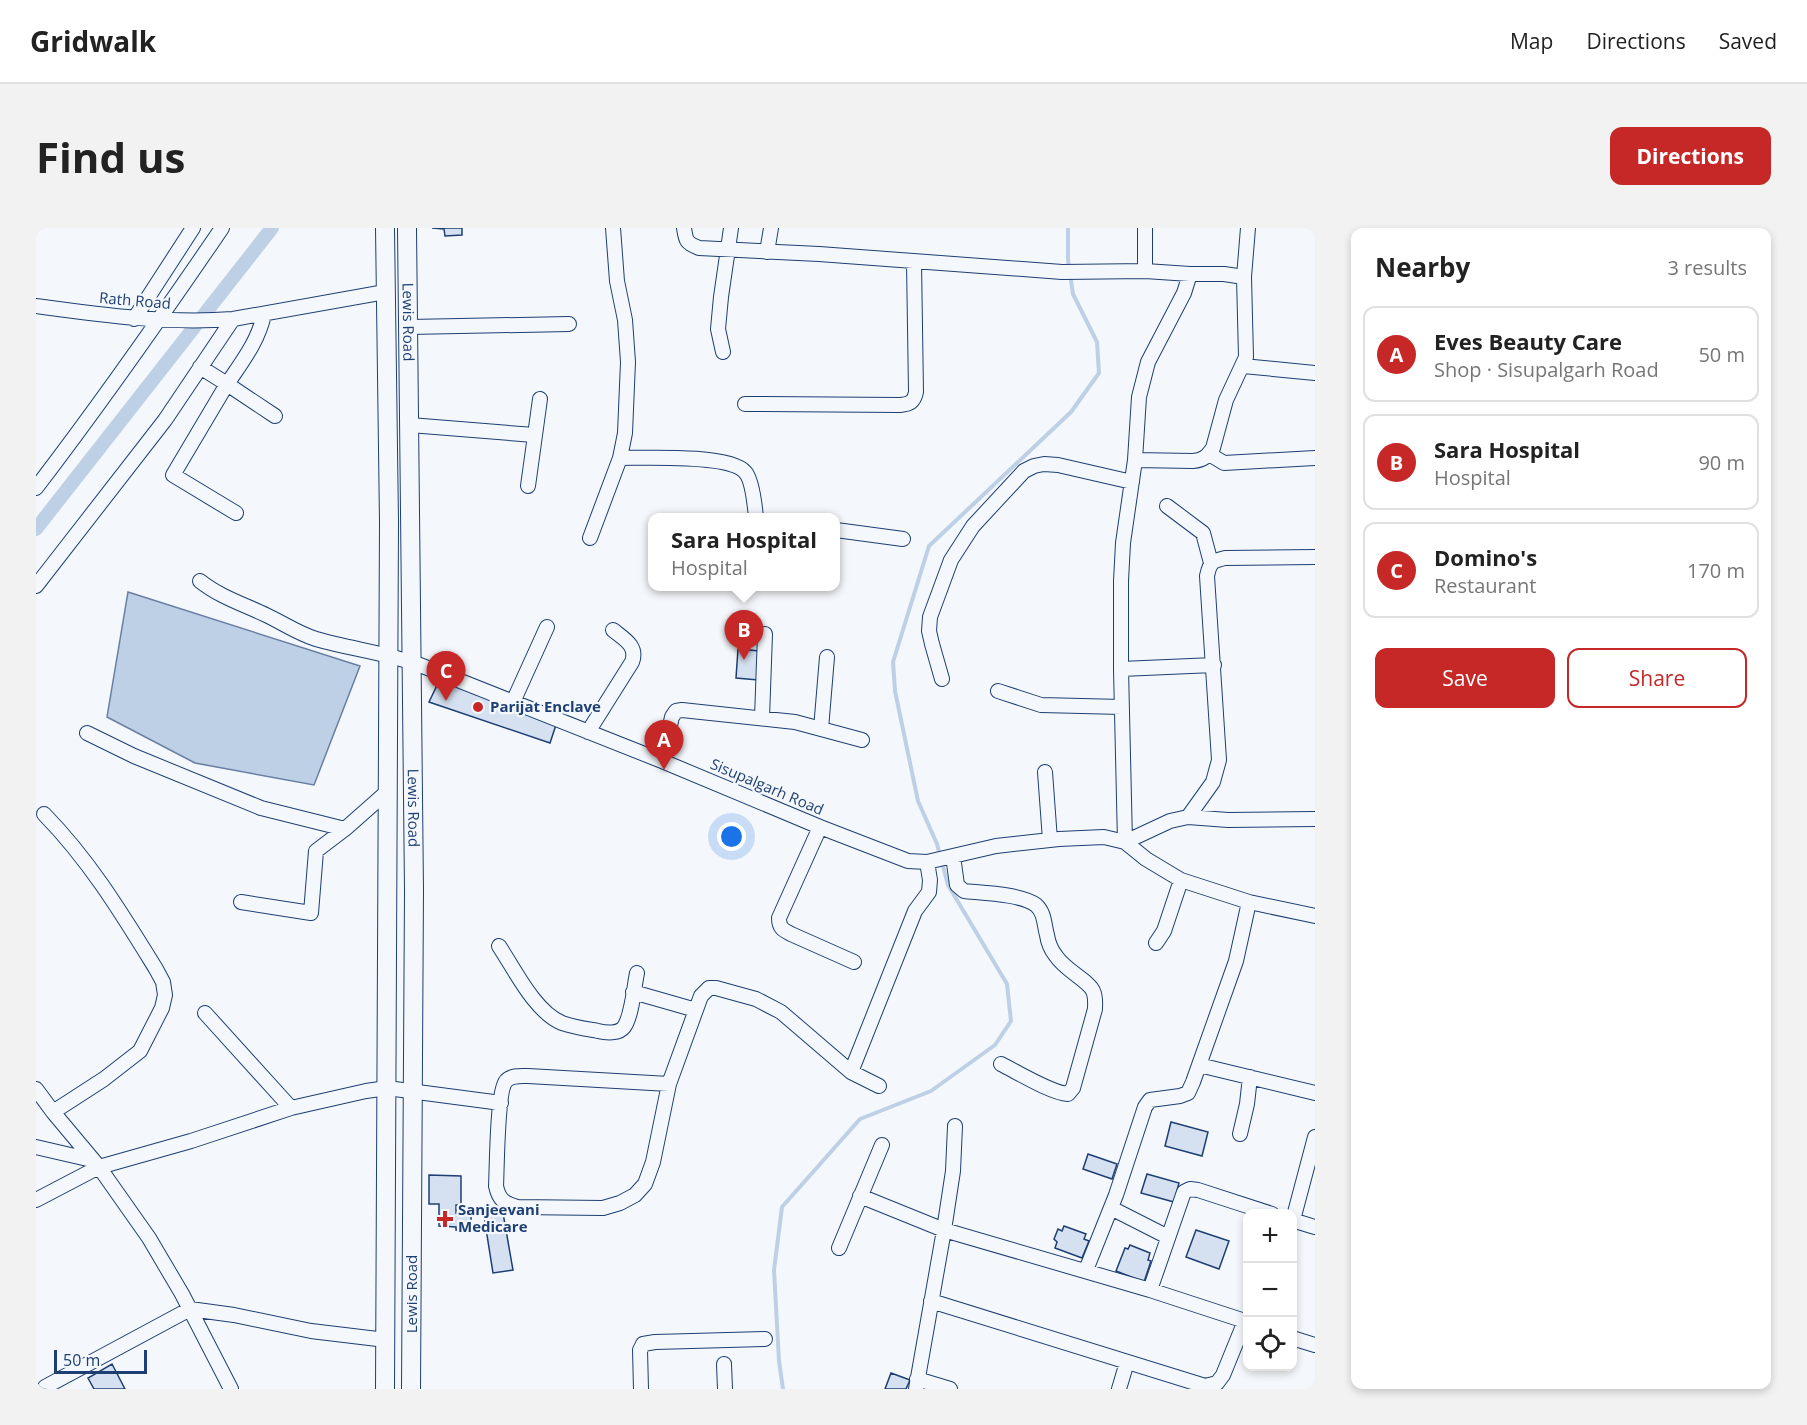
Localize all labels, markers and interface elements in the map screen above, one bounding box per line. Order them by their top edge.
text: Gridwalk [30,22,156,60]
text: Map [1510,27,1553,55]
text: Directions [1586,27,1686,55]
text: Saved [1719,27,1777,55]
button: Directions [1610,127,1771,185]
text: Find us [36,128,185,185]
text: Nearby [1375,249,1470,285]
text: 3 results [1667,254,1747,281]
street label: Lewis Road [399,283,419,361]
street label: Rath Road [98,287,172,313]
text: Eves Beauty Care [1434,326,1622,356]
text: A [1390,341,1403,368]
text: 50 m [1698,341,1745,368]
text: Shop · Sisupalgarh Road [1434,356,1659,383]
text: Sara Hospital [1434,434,1580,464]
text: B [1390,449,1403,476]
text: 90 m [1698,449,1745,476]
text: Hospital [1434,464,1511,491]
popup [648,513,840,591]
text: Sara Hospital [671,524,817,554]
text: Domino's [1434,542,1537,572]
text: Hospital [671,554,748,581]
text: C [1390,557,1403,584]
text: 170 m [1687,557,1745,584]
text: Restaurant [1434,572,1536,599]
pin: B [724,610,764,660]
button: Save [1375,648,1555,708]
button: Share [1567,648,1747,708]
pin: C [426,652,466,701]
place label: Parijat Enclave [490,696,601,716]
marker: Parijat Enclave [471,700,485,714]
pin: A [644,720,684,770]
street label: Sisupalgarh Road [708,753,827,819]
street label: Lewis Road [404,769,425,847]
your location [717,822,746,851]
place label: Sanjeevani Medicare [458,1199,540,1236]
map controls [1243,1209,1297,1371]
button: + [1243,1209,1297,1263]
marker: Sanjeevani Medicare [436,1210,454,1228]
street label: Lewis Road [401,1255,421,1333]
button: − [1243,1263,1297,1317]
button: locate [1243,1317,1297,1371]
scale bar [54,1347,147,1374]
text: 50 m [63,1349,100,1371]

